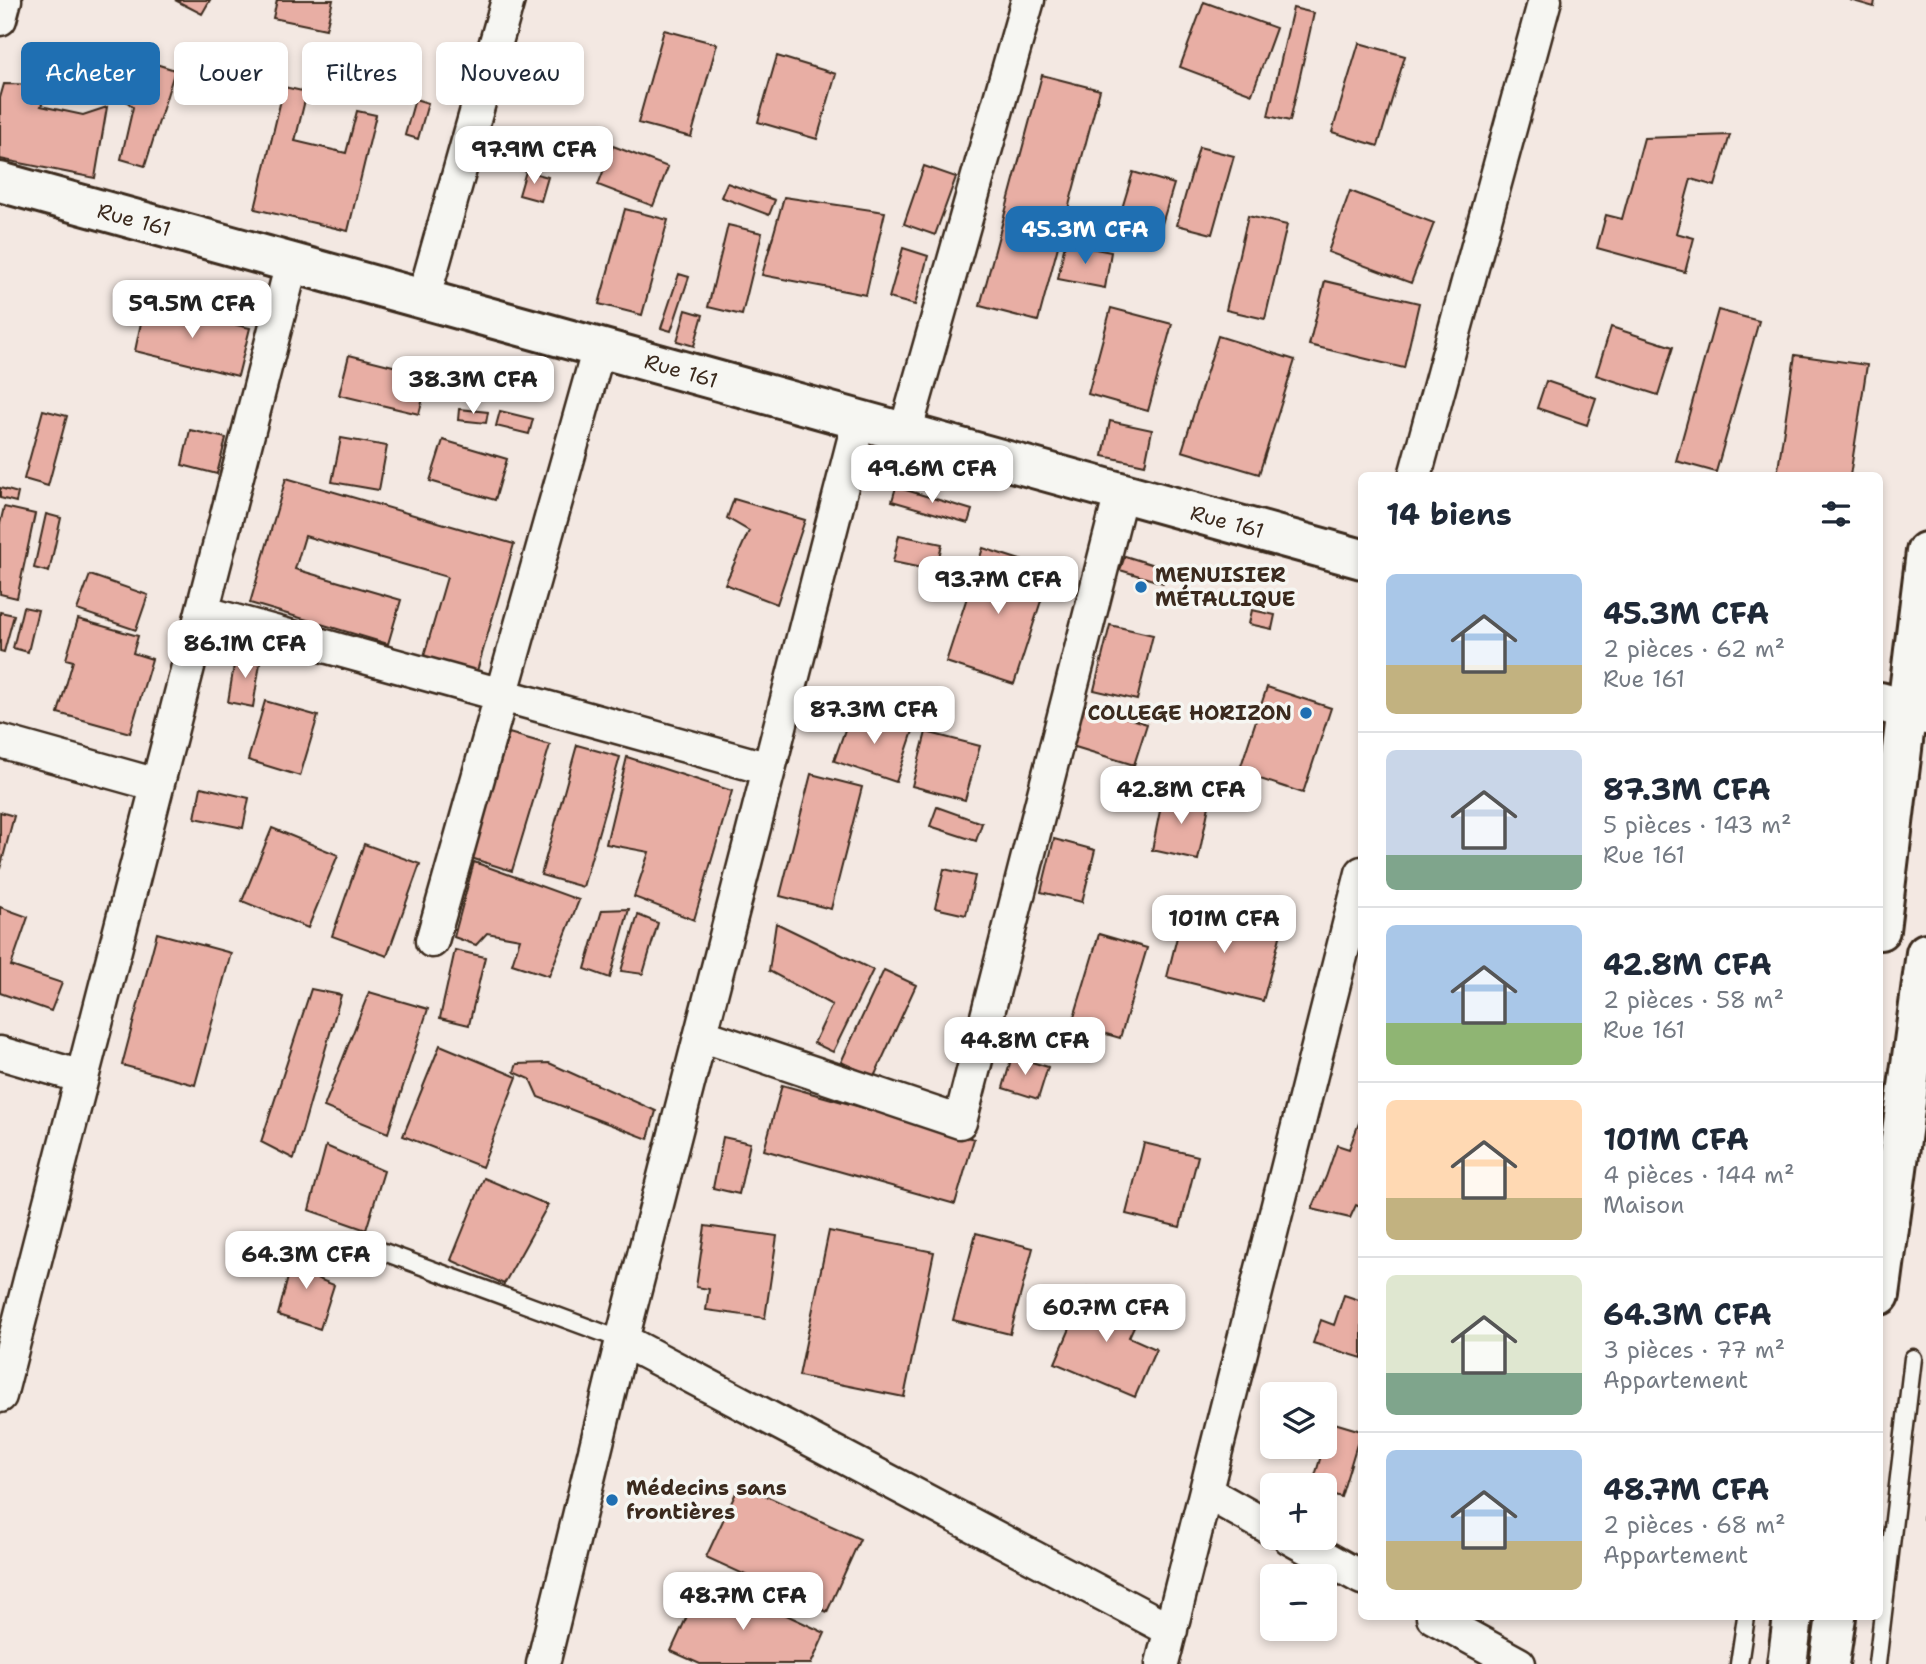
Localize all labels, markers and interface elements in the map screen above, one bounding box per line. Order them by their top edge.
chip: Acheter [21,42,160,105]
chip: Louer [174,42,288,105]
chip: Filtres [302,42,422,105]
chip: Nouveau [436,42,584,105]
pin: 97.9M CFA [454,127,614,186]
text: 97.9M CFA [471,134,597,164]
street label: Rue 161 [94,197,174,243]
pin: 45.3M CFA [1005,206,1165,266]
text: 45.3M CFA [1021,214,1149,244]
pin: 59.5M CFA [112,280,272,340]
text: 59.5M CFA [129,288,255,318]
street label: Rue 161 [641,347,721,395]
pin: 38.3M CFA [393,356,553,416]
text: 38.3M CFA [408,364,538,394]
pin: 49.6M CFA [852,446,1012,505]
text: 49.6M CFA [867,453,997,483]
text: 14 biens [1386,494,1512,535]
icon: filters [1817,495,1855,533]
street label: Rue 161 [1187,499,1267,545]
pin: 93.7M CFA [918,556,1078,616]
place label: MENUISIER MÉTALLIQUE [1155,561,1296,613]
text: 93.7M CFA [934,564,1062,594]
marker: MENUISIER MÉTALLIQUE [1133,579,1149,595]
text: 45.3M CFA [1603,593,1769,634]
icon: home [1442,602,1526,686]
pin: 86.1M CFA [165,620,325,680]
text: 86.1M CFA [184,628,306,658]
text: 2 pièces · 62 m² [1603,634,1785,664]
text: Rue 161 [1603,664,1685,694]
pin: 87.3M CFA [794,686,954,746]
text: 87.3M CFA [810,694,938,724]
place label: COLLEGE HORIZON [1088,699,1292,727]
marker: COLLEGE HORIZON [1298,705,1314,721]
pin: 42.8M CFA [1101,766,1261,826]
text: 87.3M CFA [1603,769,1771,810]
text: 42.8M CFA [1116,774,1246,804]
icon: home [1442,778,1526,862]
text: 5 pièces · 143 m² [1603,810,1792,840]
text: Rue 161 [1603,840,1685,870]
pin: 101M CFA [1152,895,1296,955]
text: 101M CFA [1168,903,1280,933]
text: 42.8M CFA [1603,944,1772,985]
icon: home [1442,953,1526,1037]
text: 2 pièces · 58 m² [1603,985,1784,1015]
text: Rue 161 [1603,1015,1685,1045]
pin: 44.8M CFA [945,1018,1105,1077]
text: 44.8M CFA [960,1025,1090,1055]
text: 101M CFA [1603,1119,1749,1160]
icon: home [1442,1128,1526,1212]
text: 4 pièces · 144 m² [1603,1160,1794,1190]
text: Maison [1603,1190,1684,1220]
pin: 64.3M CFA [226,1232,386,1291]
text: 64.3M CFA [241,1239,371,1269]
pin: 60.7M CFA [1026,1284,1186,1344]
text: 60.7M CFA [1043,1292,1169,1322]
text: 64.3M CFA [1603,1294,1772,1335]
icon: home [1442,1303,1526,1387]
text: 3 pièces · 77 m² [1603,1335,1785,1365]
text: Appartement [1603,1365,1748,1395]
map controls [1260,1382,1337,1641]
button: layers [1260,1382,1337,1459]
text: 48.7M CFA [1603,1469,1770,1510]
button: + [1260,1473,1337,1550]
place label: Médecins sans frontières [626,1474,787,1526]
icon: home [1442,1478,1526,1562]
marker: Médecins sans frontières [604,1492,620,1508]
text: 2 pièces · 68 m² [1603,1510,1786,1540]
text: Appartement [1603,1540,1748,1570]
button: − [1260,1564,1337,1641]
pin: 48.7M CFA [663,1572,823,1632]
text: 48.7M CFA [679,1580,807,1610]

